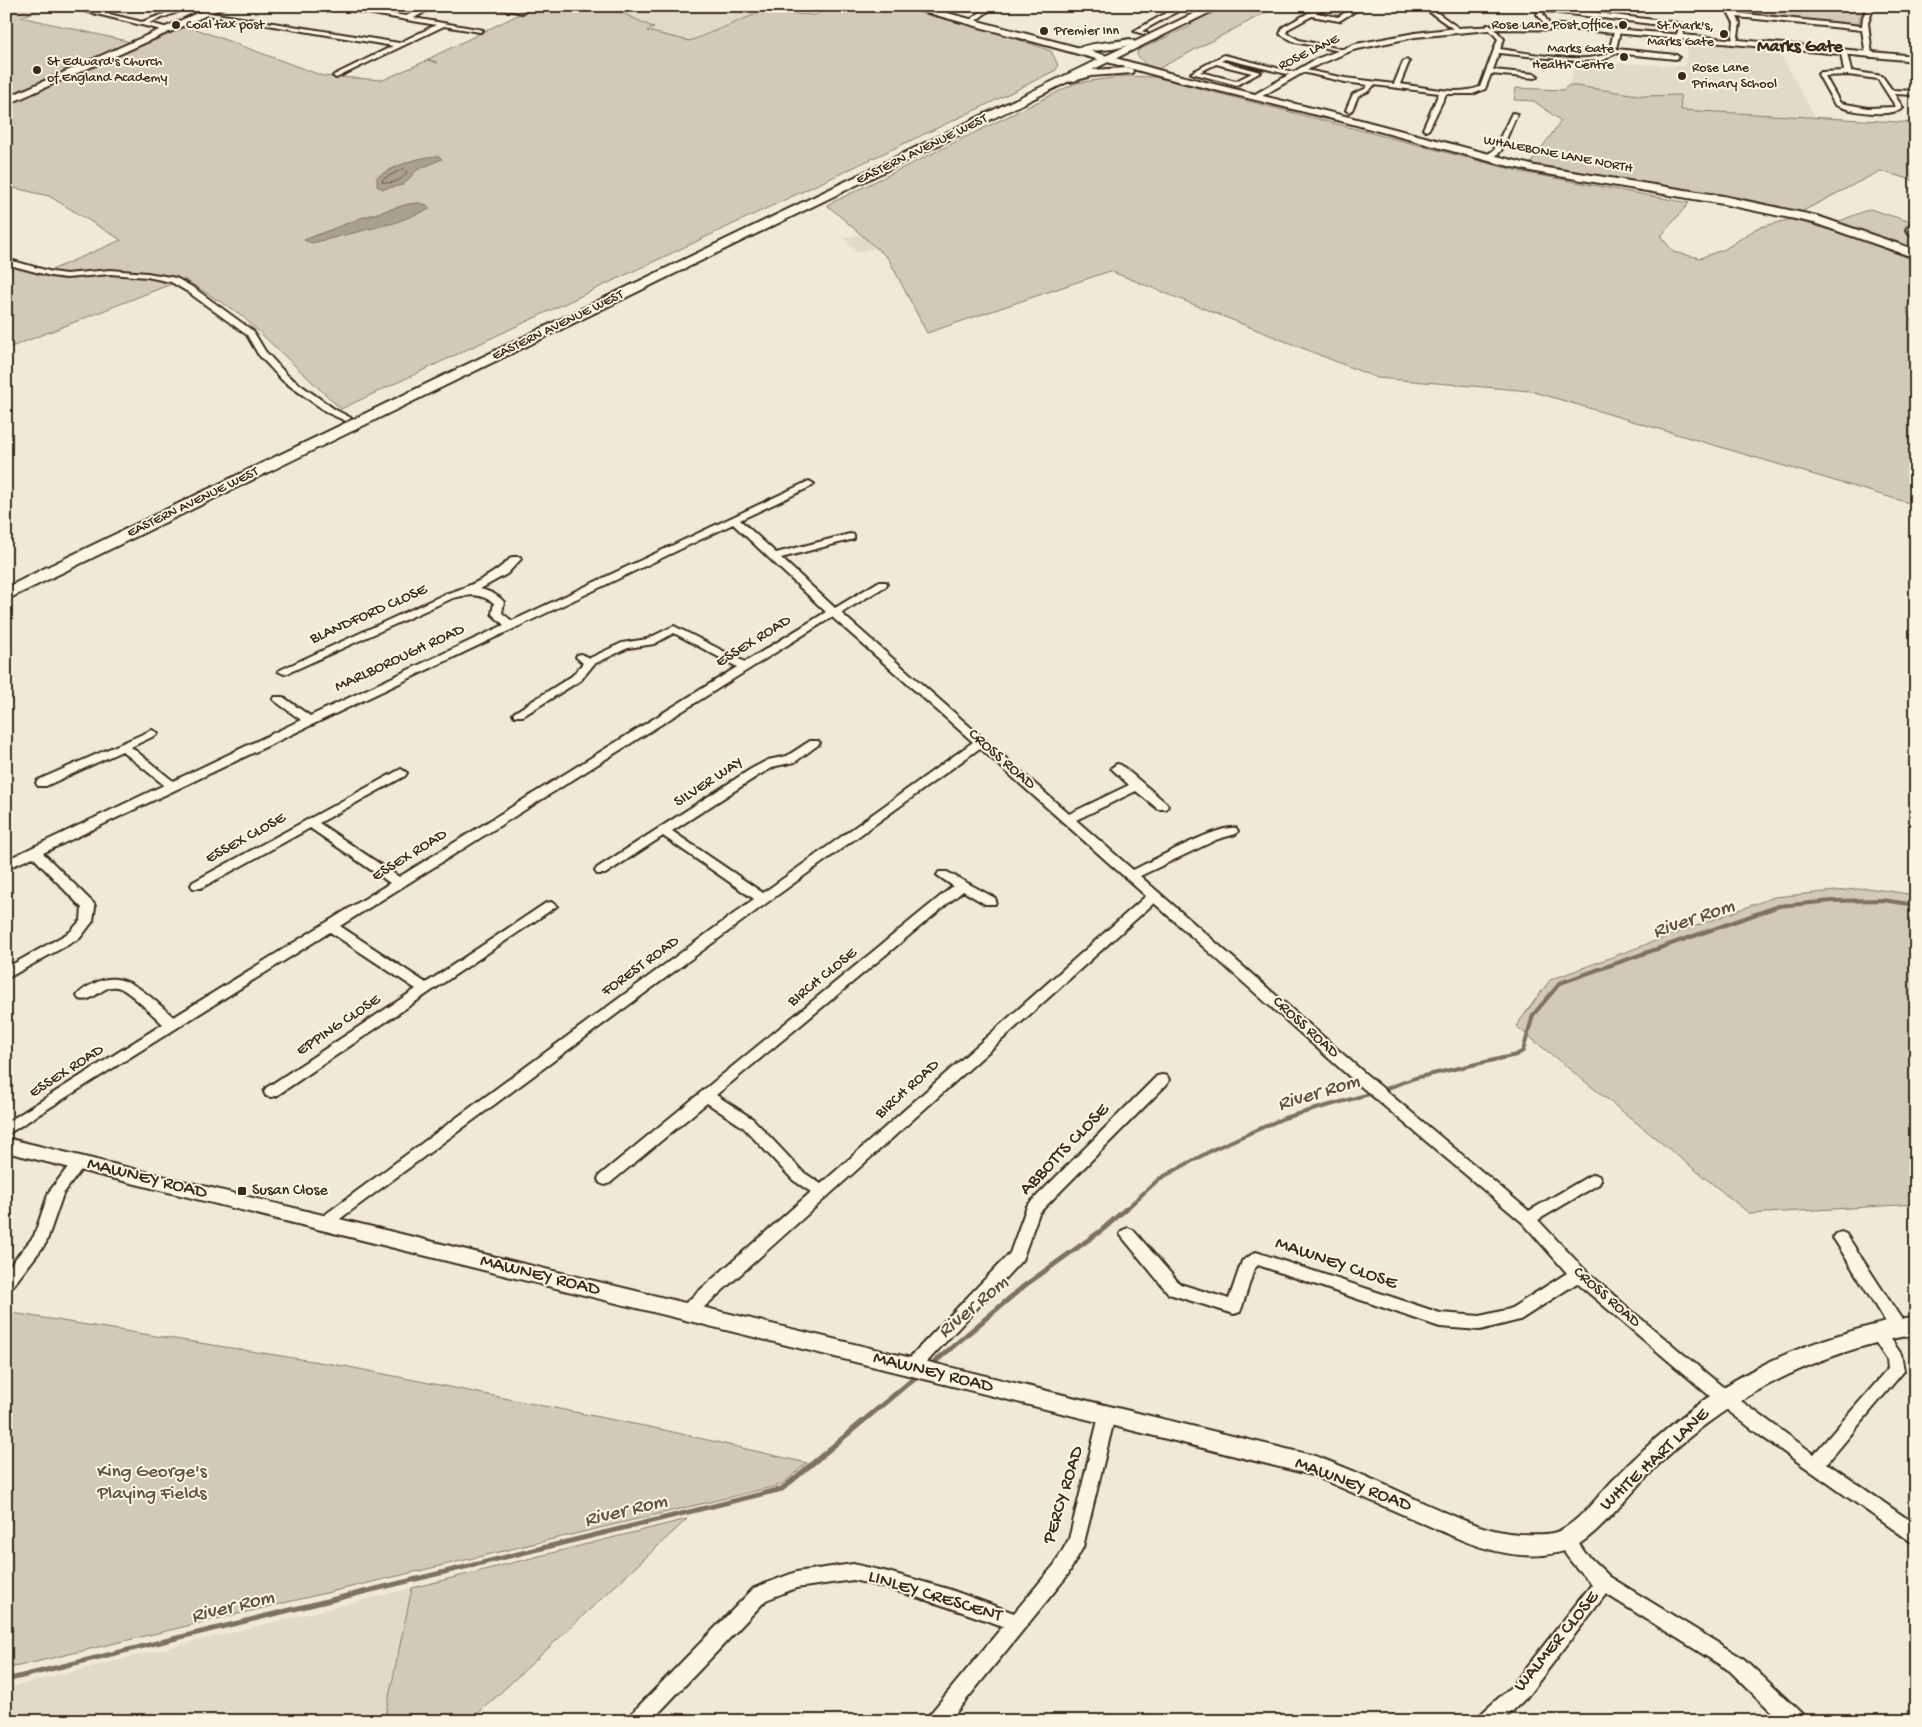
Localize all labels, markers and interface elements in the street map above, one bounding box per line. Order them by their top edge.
place label: Coal tax post [186,17,266,34]
place label: Rose Lane Post Office [1491,17,1614,34]
place label: St Mark's, Marks Gate [1647,18,1715,51]
marker: Coal tax post [170,19,182,31]
marker: Rose Lane Post Office [1617,19,1629,31]
place label: Premier Inn [1053,23,1119,40]
marker: Premier Inn [1038,25,1050,37]
marker: St Mark's, Marks Gate [1718,28,1730,40]
street label: ROSE LANE [1276,30,1343,75]
district label: Marks Gate [1757,37,1844,58]
place label: Marks Gate Health Centre [1532,41,1615,74]
marker: Marks Gate Health Centre [1618,51,1630,63]
place label: St Edward's Church of England Academy [47,54,167,87]
place label: Rose Lane Primary School [1691,60,1777,93]
marker: St Edward's Church of England Academy [31,64,43,76]
marker: Rose Lane Primary School [1676,70,1688,82]
street label: EASTERN AVENUE WEST [854,111,991,189]
street label: WHALEBONE LANE NORTH [1482,132,1635,178]
street label: EASTERN AVENUE WEST [490,287,627,365]
street label: EASTERN AVENUE WEST [125,464,262,542]
street label: BLANDFORD CLOSE [307,580,432,650]
street label: ESSEX ROAD [713,611,796,673]
street label: MARLBOROUGH ROAD [332,620,468,697]
street label: CROSS ROAD [963,726,1039,795]
street label: SILVER WAY [671,754,747,812]
street label: ESSEX CLOSE [203,809,290,869]
street label: ESSEX ROAD [369,825,452,887]
water label: River Rom [1650,894,1738,946]
street label: FOREST ROAD [598,932,684,1002]
street label: BIRCH CLOSE [784,944,862,1012]
street label: EPPING CLOSE [293,990,386,1061]
street label: CROSS ROAD [1268,993,1343,1063]
street label: ESSEX ROAD [26,1041,108,1103]
street label: BIRCH ROAD [871,1056,944,1124]
water label: River Rom [1275,1070,1363,1118]
street label: ABBOTTS CLOSE [1015,1098,1116,1201]
street label: MAWNEY ROAD [84,1153,210,1205]
place label: Susan Close [252,1182,328,1201]
marker: Susan Close [236,1185,248,1197]
street label: MAWNEY CLOSE [1272,1232,1401,1296]
street label: MAWNEY ROAD [477,1250,603,1302]
street label: CROSS ROAD [1568,1264,1644,1333]
water label: River Rom [933,1271,1015,1345]
street label: MAWNEY ROAD [870,1347,996,1399]
street label: WHITE HART LANE [1595,1403,1715,1517]
street label: PERCY ROAD [1038,1443,1090,1548]
street label: MAWNEY ROAD [1291,1452,1415,1518]
park label: King George's Playing Fields [97,1461,208,1506]
water label: River Rom [582,1490,670,1534]
street label: LINLEY CRESCENT [865,1566,1005,1628]
water label: River Rom [189,1586,277,1630]
street label: WALMER CLOSE [1509,1586,1605,1697]

